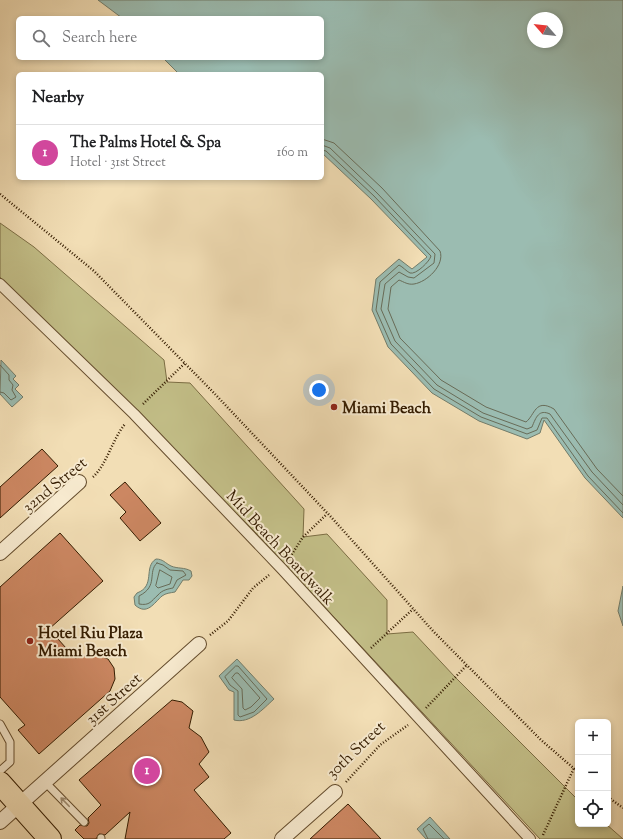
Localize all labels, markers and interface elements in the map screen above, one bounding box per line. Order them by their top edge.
north arrow [527,12,563,48]
search box [16,16,324,60]
icon: search [30,27,52,49]
text: Search here [62,28,137,49]
text: Nearby [32,86,84,110]
text: The Palms Hotel & Spa [70,133,221,154]
text: 1 [43,144,47,162]
text: 160 m [277,144,308,162]
text: Hotel · 31st Street [70,154,166,172]
your location [309,380,329,400]
place label: Miami Beach [342,398,432,421]
marker: Miami Beach [329,402,339,412]
street label: 32nd Street [18,452,93,519]
street label: Mid Beach Boardwalk [220,486,339,612]
place label: Hotel Riu Plaza Miami Beach [38,623,144,664]
marker: Hotel Riu Plaza Miami Beach [25,636,35,646]
street label: 31st Street [82,668,148,731]
street label: 30th Street [322,716,392,785]
map controls [575,719,611,827]
button: + [575,719,611,755]
button: − [575,755,611,791]
pin: 1 [134,756,160,786]
button: locate [575,791,611,827]
one-way arrow [60,797,69,807]

